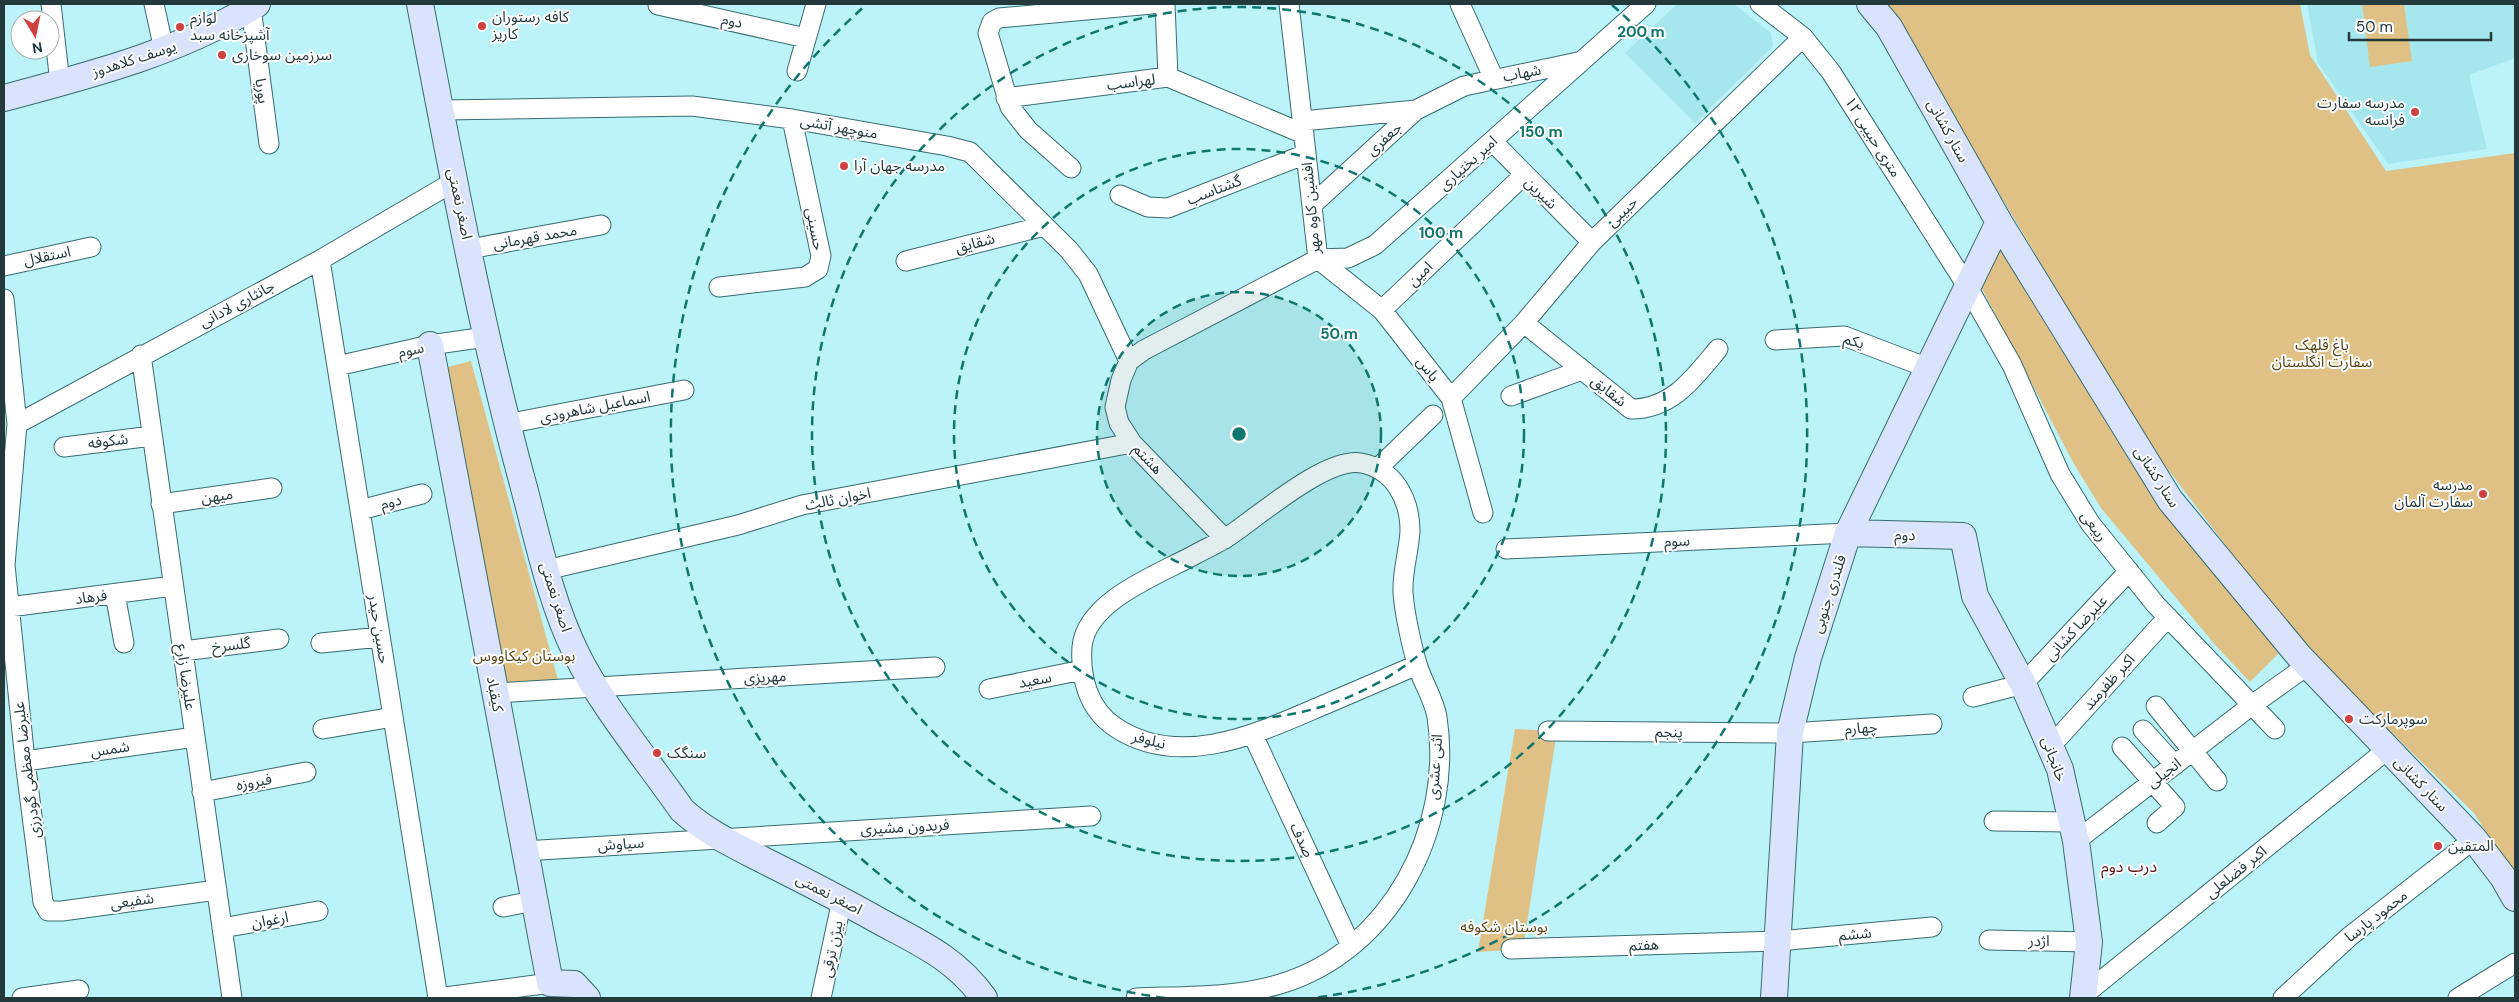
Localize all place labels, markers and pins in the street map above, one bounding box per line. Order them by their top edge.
place label: کافه رستوران کاریز [491,7,570,44]
place label: لوازم آشپزخانه سبد [190,8,270,45]
marker: کافه رستوران کاریز [476,20,488,32]
marker: لوازم آشپزخانه سبد [174,21,186,33]
place label: سرزمين سوخاری [232,45,332,65]
marker: سرزمين سوخاری [216,49,228,61]
place label: مدرسه سفارت فرانسه [2317,93,2405,130]
marker: مدرسه سفارت فرانسه [2409,106,2421,118]
place label: مدرسه جهان آرا [854,156,945,176]
marker: مدرسه جهان آرا [838,160,850,172]
centre of rings [1230,425,1248,443]
place label: مدرسه سفارت آلمان [2394,475,2473,512]
marker: مدرسه سفارت آلمان [2477,488,2489,500]
place label: سوپرمارکت [2359,709,2428,729]
marker: سوپرمارکت [2343,713,2355,725]
place label: سنگک [667,743,706,763]
marker: سنگک [651,747,663,759]
place label: المتقین [2448,836,2494,856]
marker: المتقین [2432,840,2444,852]

